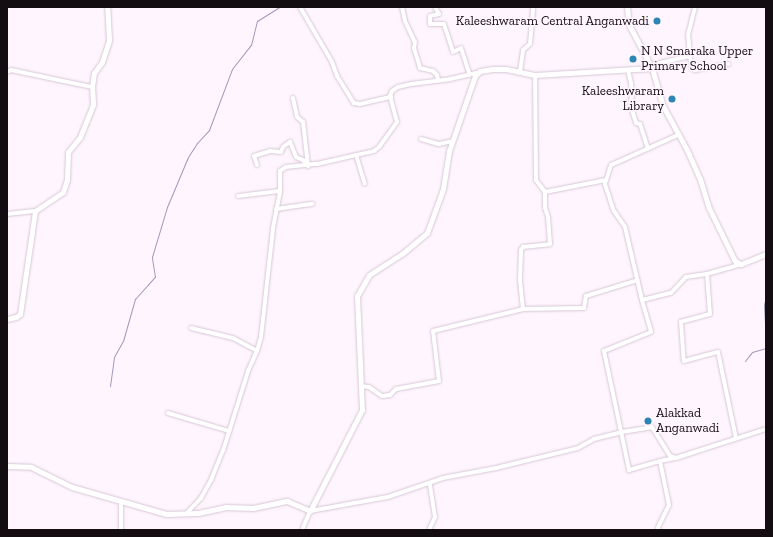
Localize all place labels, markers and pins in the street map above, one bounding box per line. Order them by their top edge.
place label: Kaleeshwaram Central Anganwadi [455,13,649,29]
marker: Kaleeshwaram Central Anganwadi [652,16,662,26]
place label: N N Smaraka Upper Primary School [641,44,753,75]
marker: N N Smaraka Upper Primary School [628,54,638,64]
place label: Kaleeshwaram Library [582,84,664,115]
marker: Kaleeshwaram Library [667,94,677,104]
place label: Alakkad Anganwadi [656,406,719,437]
marker: Alakkad Anganwadi [643,416,653,426]

